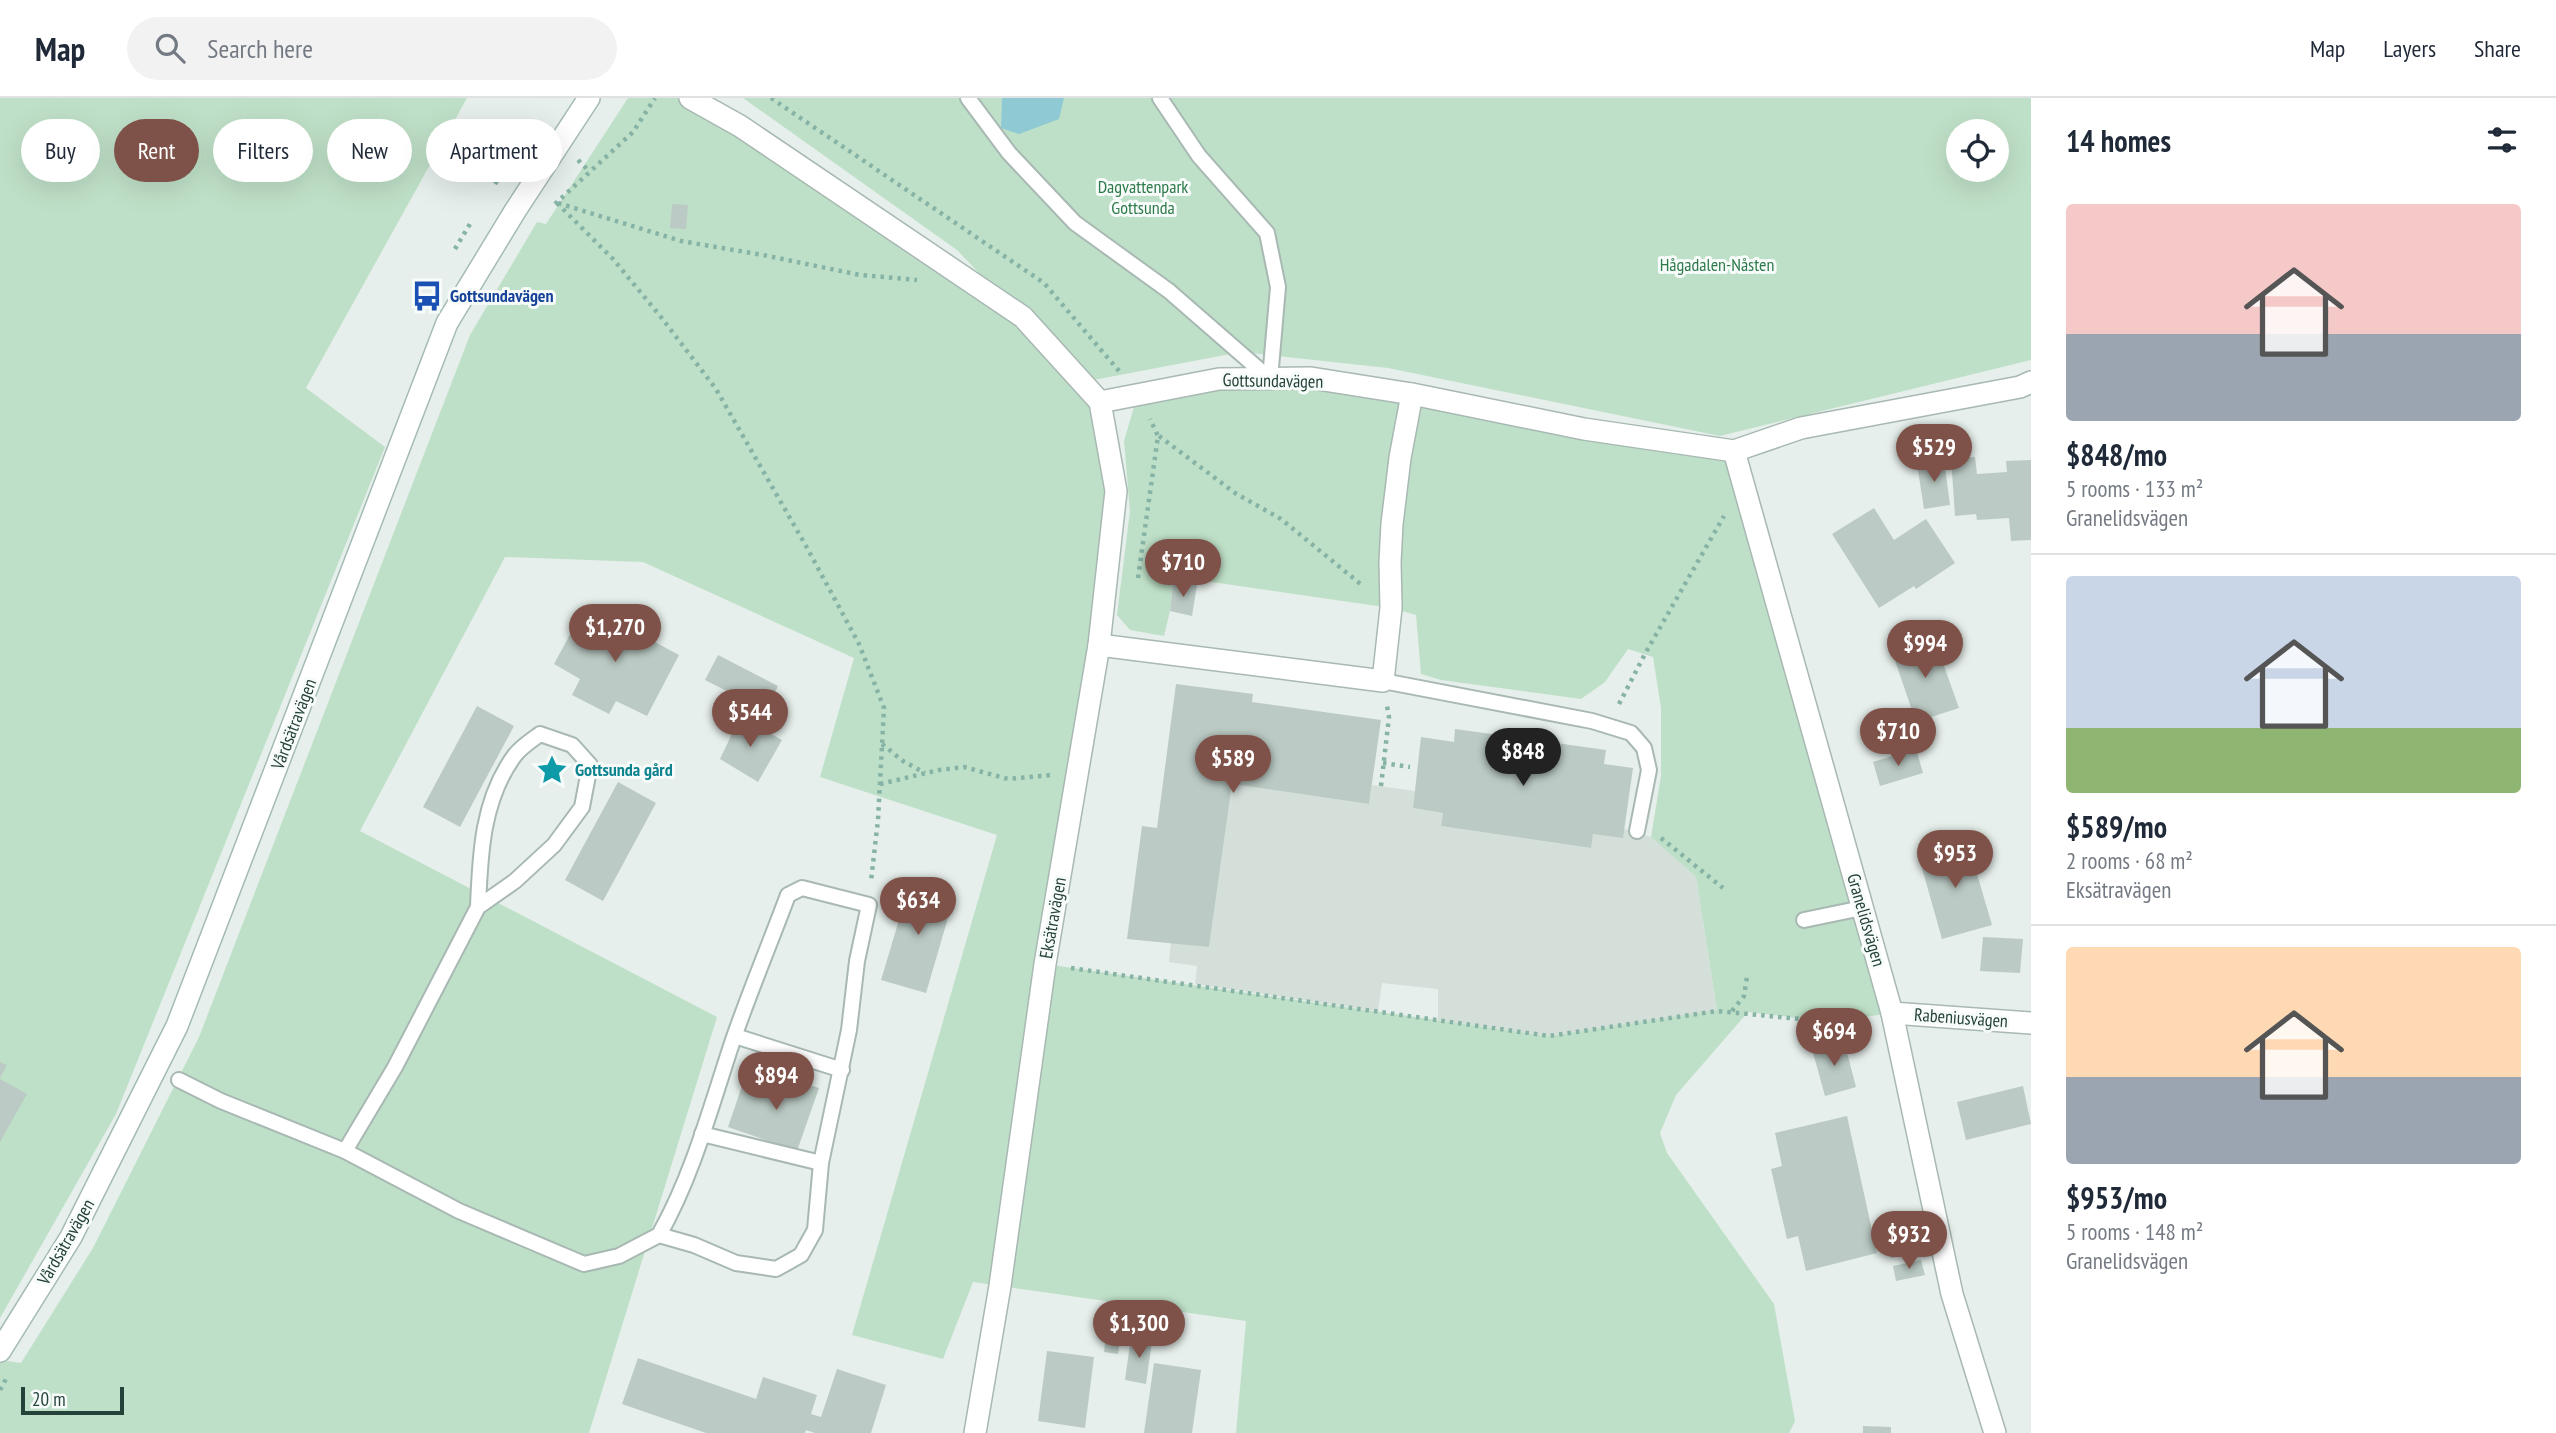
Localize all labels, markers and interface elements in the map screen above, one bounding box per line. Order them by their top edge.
search box [127,17,617,80]
text: Map [35,27,85,70]
icon: search [151,29,189,67]
text: Search here [207,32,313,65]
text: Map [2310,33,2345,64]
text: Layers [2383,33,2436,64]
text: Share [2474,33,2521,64]
chip: Buy [21,119,100,182]
chip: Rent [114,119,199,182]
chip: Filters [213,119,313,182]
chip: New [327,119,412,182]
chip: Apartment [426,119,562,182]
map controls [1946,119,2009,182]
button: locate [1946,119,2009,182]
text: 14 homes [2066,121,2171,160]
icon: filters [2483,121,2521,159]
park label: Dagvattenpark Gottsunda [1098,175,1188,219]
icon: home [2231,249,2357,375]
park label: Hågadalen-Nåsten [1660,253,1774,276]
bus stop icon: Gottsundavägen [410,279,444,313]
place label: Gottsundavägen [450,284,554,307]
street label: Gottsundavägen [1223,368,1324,393]
pin: $529 [1893,424,1975,484]
text: $529 [1912,432,1956,461]
text: $848/mo [2066,435,2167,474]
text: 5 rooms · 133 m² [2066,474,2203,503]
text: Granelidsvägen [2066,503,2188,532]
pin: $710 [1142,540,1224,599]
text: $710 [1161,547,1205,576]
pin: $1,270 [558,604,672,664]
text: $1,270 [585,612,645,641]
pin: $994 [1884,620,1966,680]
icon: home [2231,621,2357,747]
text: $994 [1903,628,1947,657]
street label: Vårdsätravägen [265,675,321,773]
pin: $544 [709,690,791,749]
text: $544 [728,697,772,726]
pin: $710 [1857,708,1939,768]
text: $710 [1876,716,1920,745]
pin: $848 [1482,728,1564,788]
pin: $589 [1192,736,1274,795]
text: $848 [1501,736,1545,765]
text: $589 [1211,743,1255,772]
place icon: Gottsunda gård [535,753,569,787]
place label: Gottsunda gård [575,758,673,781]
text: $589/mo [2066,807,2167,846]
pin: $953 [1914,830,1996,890]
text: $953 [1933,838,1977,867]
text: 2 rooms · 68 m² [2066,846,2193,875]
street label: Granelidsvägen [1842,871,1891,969]
street label: Eksätravägen [1034,875,1071,960]
text: Eksätravägen [2066,875,2171,904]
pin: $634 [877,878,959,937]
text: $634 [896,885,940,914]
icon: home [2231,992,2357,1118]
street label: Rabeniusvägen [1913,1003,2009,1032]
pin: $694 [1793,1009,1875,1068]
text: $694 [1812,1016,1856,1045]
pin: $894 [735,1052,817,1112]
text: $894 [754,1060,798,1089]
text: $953/mo [2066,1178,2167,1217]
street label: Vårdsätravägen [31,1195,99,1290]
pin: $932 [1868,1212,1950,1271]
text: 5 rooms · 148 m² [2066,1217,2203,1246]
text: $932 [1887,1219,1931,1248]
text: Granelidsvägen [2066,1246,2188,1275]
pin: $1,300 [1082,1300,1196,1360]
text: $1,300 [1109,1308,1169,1337]
scale bar [21,1384,124,1416]
text: 20 m [32,1387,66,1411]

